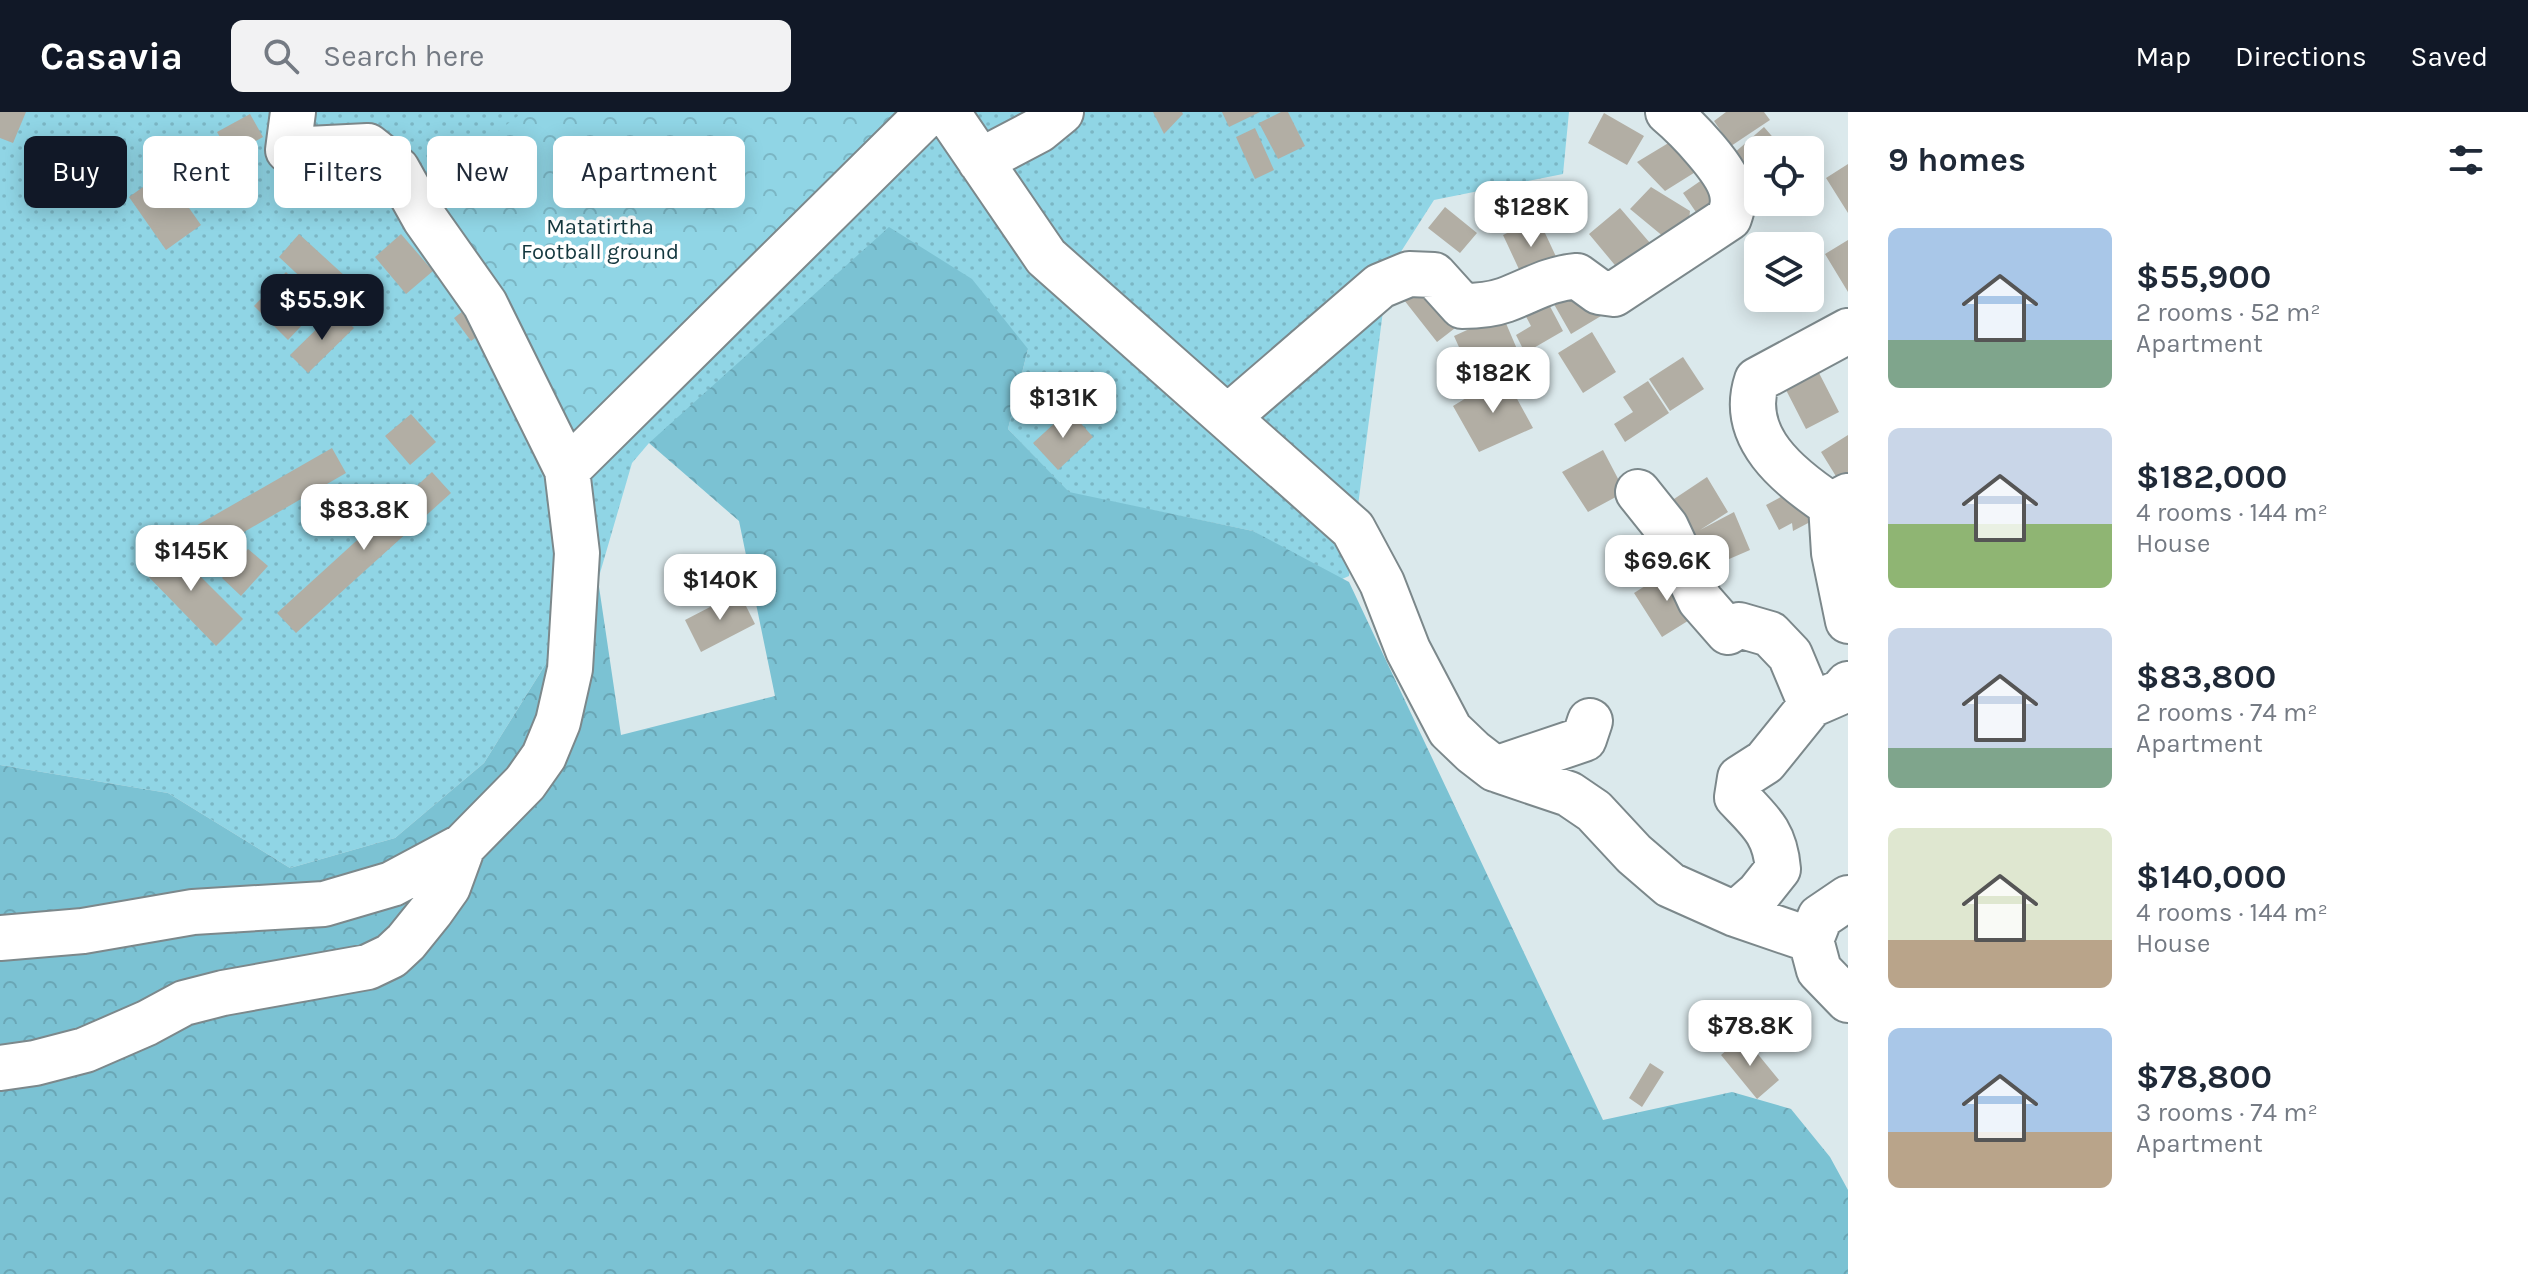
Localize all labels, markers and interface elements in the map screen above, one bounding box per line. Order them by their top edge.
search box [231,20,791,92]
text: Casavia [40,34,183,79]
icon: search [259,34,303,78]
text: Search here [323,38,484,74]
text: Map [2136,40,2191,73]
text: Directions [2235,40,2367,73]
text: Saved [2411,40,2488,73]
chip: Buy [24,136,127,208]
chip: Rent [143,136,258,208]
chip: Filters [274,136,411,208]
chip: New [427,136,537,208]
chip: Apartment [553,136,745,208]
map controls [1744,136,1824,312]
button: locate [1744,136,1824,216]
icon: filters [2444,138,2488,182]
text: 9 homes [1888,140,2026,180]
pin: $128K [1475,181,1587,249]
text: $128K [1493,191,1569,222]
park label: Matatirtha Football ground [521,214,679,265]
button: layers [1744,232,1824,312]
text: $55,900 [2136,257,2271,297]
icon: home [1952,260,2048,356]
pin: $55.9K [257,274,387,342]
text: $55.9K [279,284,365,315]
text: 2 rooms · 52 m² [2136,297,2321,328]
text: Apartment [2136,328,2263,359]
pin: $182K [1437,347,1549,415]
text: $182K [1455,357,1531,388]
pin: $131K [1007,372,1119,440]
text: $131K [1028,382,1098,413]
text: $182,000 [2136,457,2287,497]
icon: home [1952,460,2048,556]
pin: $83.8K [299,484,429,552]
text: $83.8K [319,494,409,525]
text: 4 rooms · 144 m² [2136,497,2328,528]
pin: $145K [135,525,247,593]
text: House [2136,528,2210,559]
text: $145K [154,535,228,566]
pin: $69.6K [1602,535,1732,603]
text: $69.6K [1623,545,1711,576]
pin: $140K [664,554,776,622]
text: $140K [682,564,758,595]
text: $83,800 [2136,657,2276,697]
icon: home [1952,660,2048,756]
text: 2 rooms · 74 m² [2136,697,2318,728]
text: Apartment [2136,728,2263,759]
text: $140,000 [2136,857,2286,897]
icon: home [1952,860,2048,956]
text: 4 rooms · 144 m² [2136,897,2328,928]
text: House [2136,928,2210,959]
pin: $78.8K [1685,1000,1815,1068]
text: $78.8K [1706,1010,1794,1041]
text: $78,800 [2136,1057,2272,1097]
icon: home [1952,1060,2048,1156]
text: 3 rooms · 74 m² [2136,1097,2318,1128]
text: Apartment [2136,1128,2263,1159]

